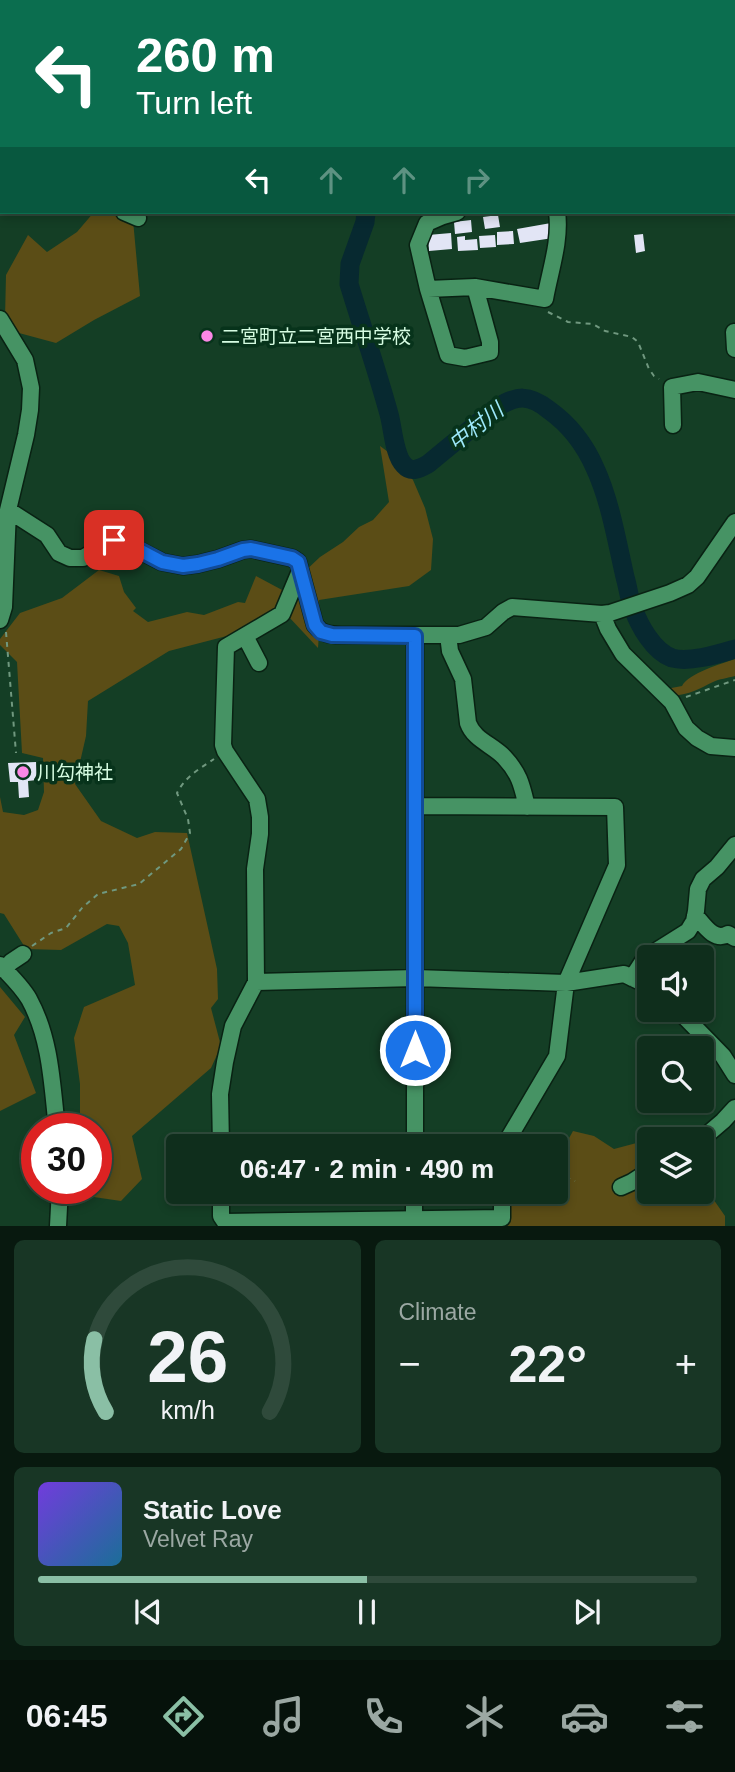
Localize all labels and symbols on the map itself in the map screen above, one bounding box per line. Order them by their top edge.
place label: 二宮町立二宮西中学校 [221,326,411,347]
marker: 二宮町立二宮西中学校 [199,328,215,344]
water label: 中村川 [444,397,509,455]
pin [84,510,144,570]
place label: 川勾神社 [37,762,113,783]
marker: 川勾神社 [15,764,31,780]
position arrow [378,1013,452,1087]
speed limit sign: 30 [21,1113,112,1204]

